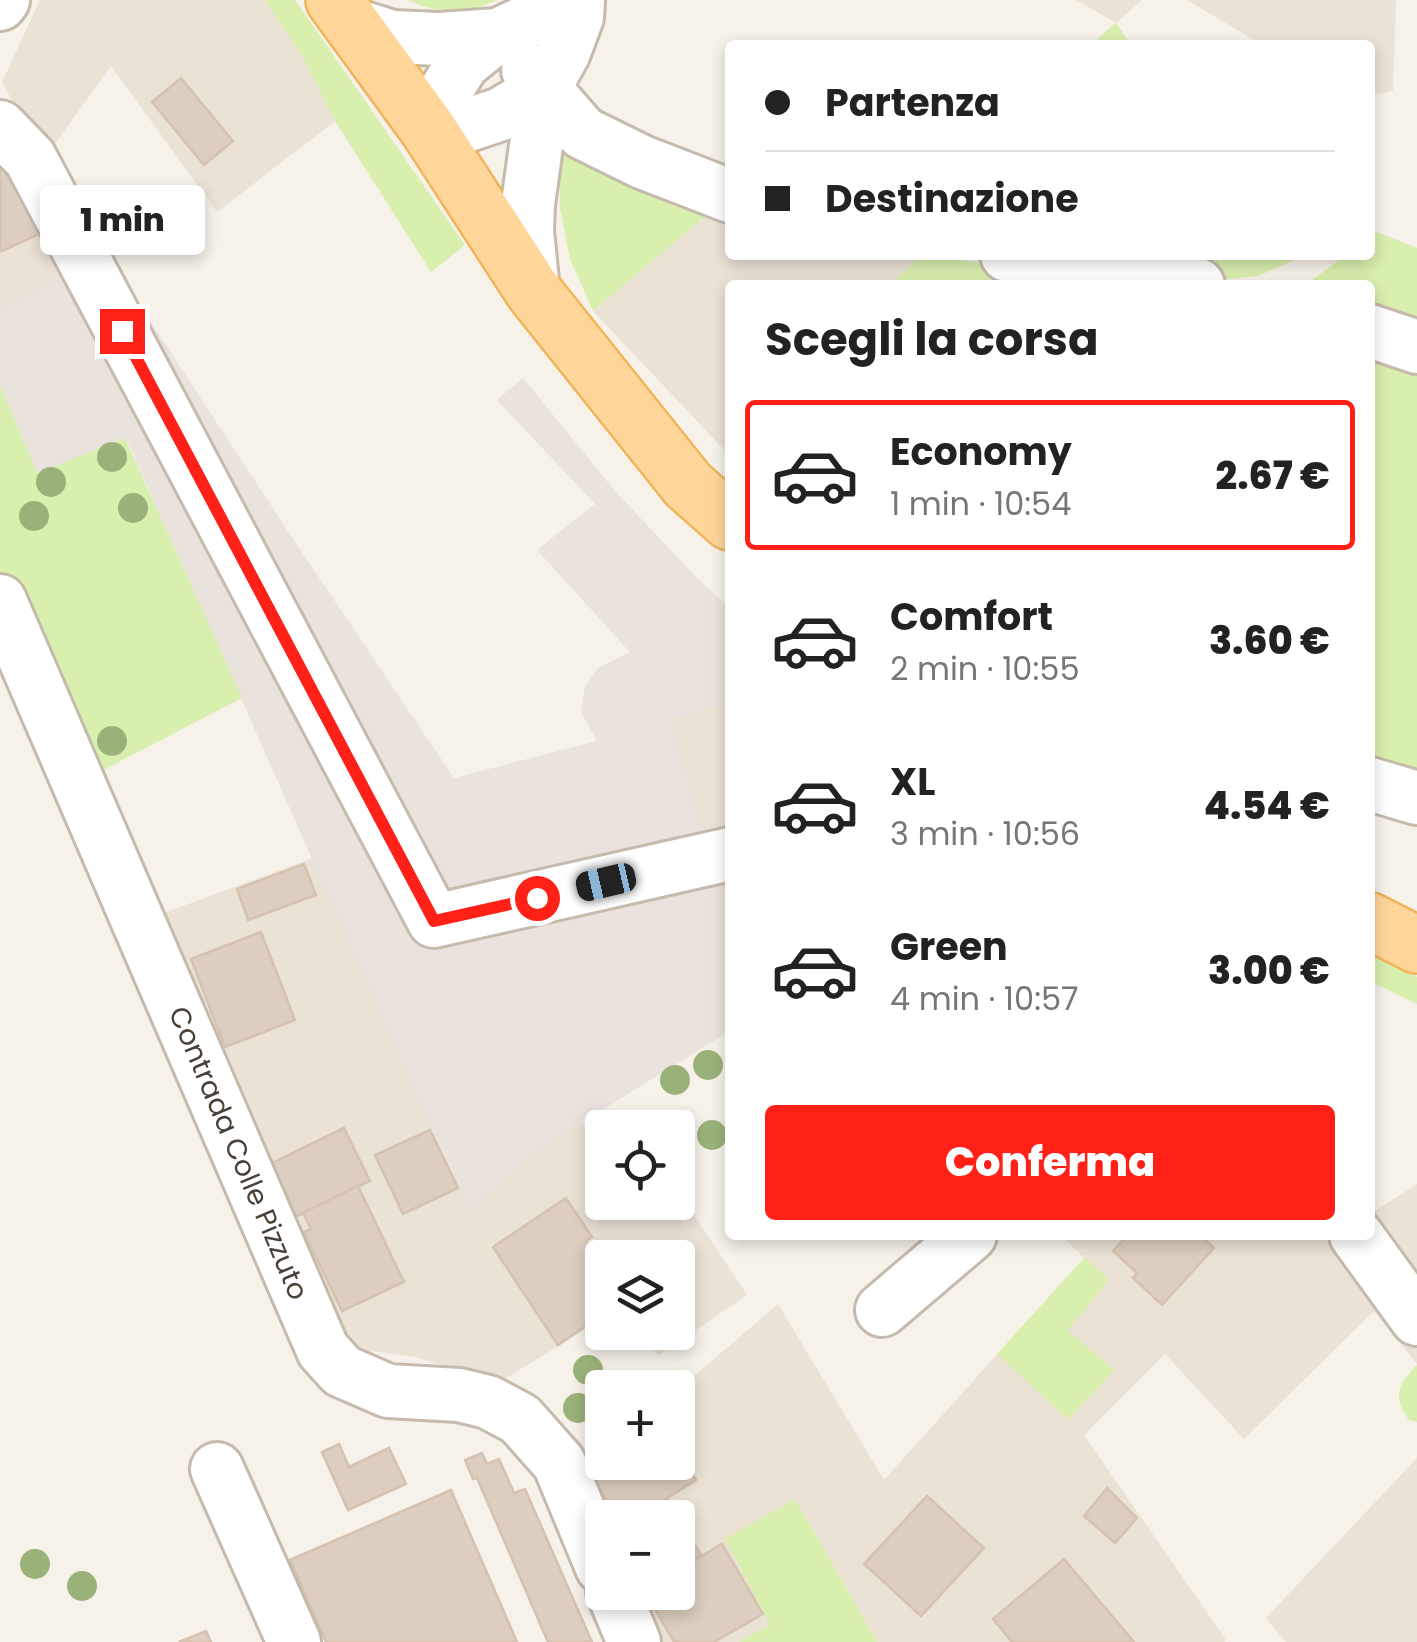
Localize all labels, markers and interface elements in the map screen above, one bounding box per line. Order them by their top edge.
text: Partenza [825,76,1000,129]
text: Destinazione [825,172,1079,225]
callout: 1 min [39,186,204,256]
text: 1 min [80,197,165,242]
text: Scegli la corsa [765,308,1098,371]
route end [100,309,145,354]
text: Economy [890,425,1072,478]
icon: car [770,430,860,520]
text: 2.67 € [1216,449,1330,502]
text: 1 min · 10:54 [890,481,1071,526]
text: Comfort [890,590,1053,643]
icon: car [770,595,860,685]
text: 3.60 € [1209,614,1330,667]
text: 2 min · 10:55 [890,646,1079,691]
text: XL [890,755,935,808]
icon: car [770,760,860,850]
text: 4.54 € [1204,779,1330,832]
text: 3 min · 10:56 [890,811,1080,856]
car [573,861,639,903]
route start [515,876,560,921]
text: Green [890,920,1008,973]
icon: car [770,925,860,1015]
text: 3.00 € [1208,944,1330,997]
text: 4 min · 10:57 [890,976,1079,1021]
street label: Contrada Colle Pizzuto [159,1001,318,1306]
button: Conferma [765,1105,1335,1220]
map controls [585,1110,695,1610]
button: locate [585,1110,695,1220]
button: layers [585,1240,695,1350]
button: + [585,1370,695,1480]
button: − [585,1500,695,1610]

